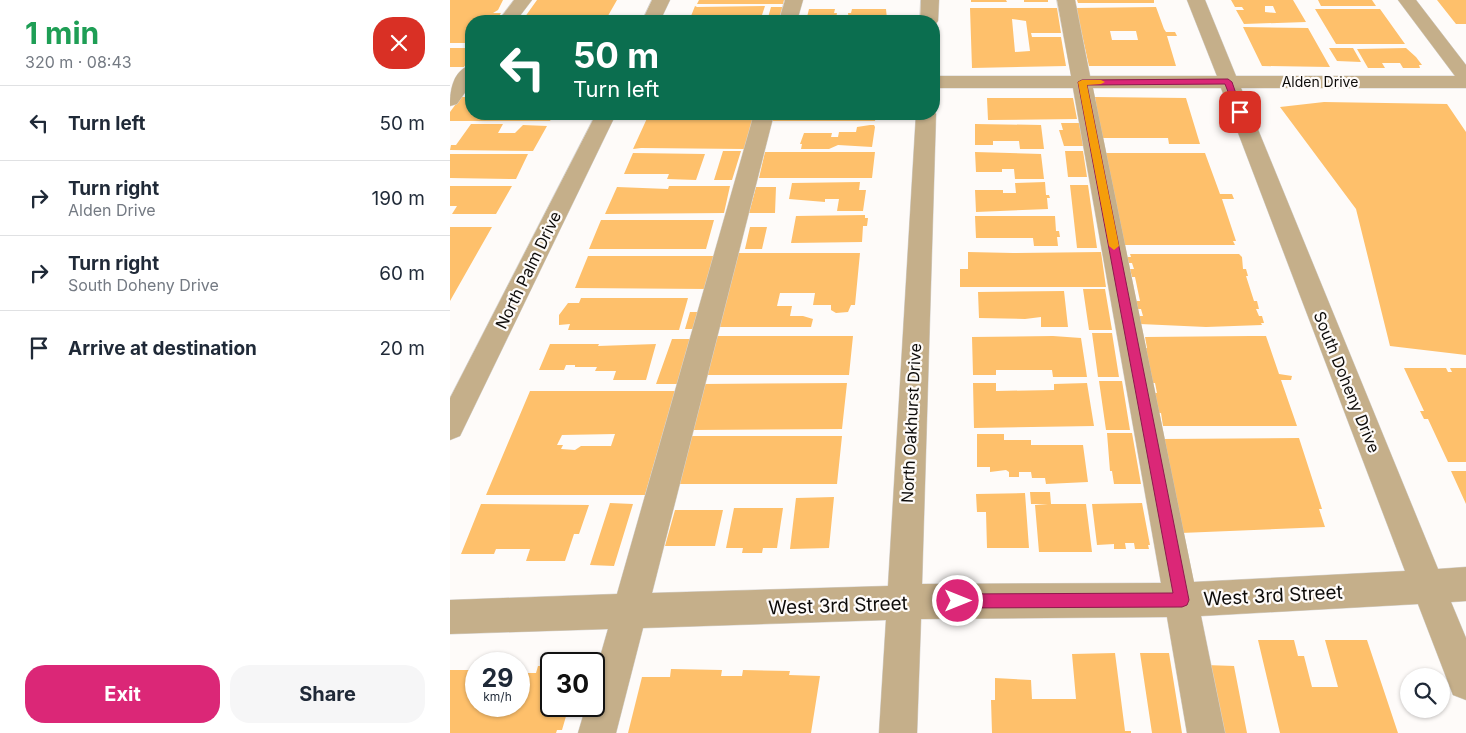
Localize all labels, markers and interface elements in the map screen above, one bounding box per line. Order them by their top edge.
text: 1 min [25,15,99,51]
button: close [373,17,425,69]
text: 50 m [573,34,659,76]
icon: left [490,35,555,100]
text: 320 m · 08:43 [25,52,132,72]
street label: Alden Drive [1282,73,1358,90]
text: Turn left [573,76,659,102]
pin [1219,91,1261,133]
icon: arrive [1226,98,1254,126]
icon: left [25,109,53,137]
text: Turn left [68,112,146,135]
text: 50 m [379,112,425,135]
text: Turn right [68,177,159,200]
icon: right [25,184,53,212]
text: 190 m [372,187,425,210]
text: Alden Drive [68,200,156,220]
street label: North Palm Drive [491,208,565,332]
text: Turn right [68,252,159,275]
icon: right [25,259,53,287]
text: 60 m [379,262,425,285]
text: South Doheny Drive [68,275,219,295]
street label: South Doheny Drive [1309,308,1385,456]
icon: arrive [25,334,53,362]
text: Arrive at destination [68,337,257,360]
text: 20 m [379,337,425,360]
street label: North Oakhurst Drive [897,343,925,503]
position arrow [931,574,983,626]
street label: West 3rd Street [1203,580,1343,611]
street label: West 3rd Street [768,592,908,619]
speed limit sign: 30 [540,652,605,717]
text: 29 [482,663,513,693]
button: Exit [25,665,220,723]
button: Share [230,665,425,723]
map controls [1400,668,1450,718]
button: search [1400,668,1450,718]
text: km/h [483,689,512,704]

